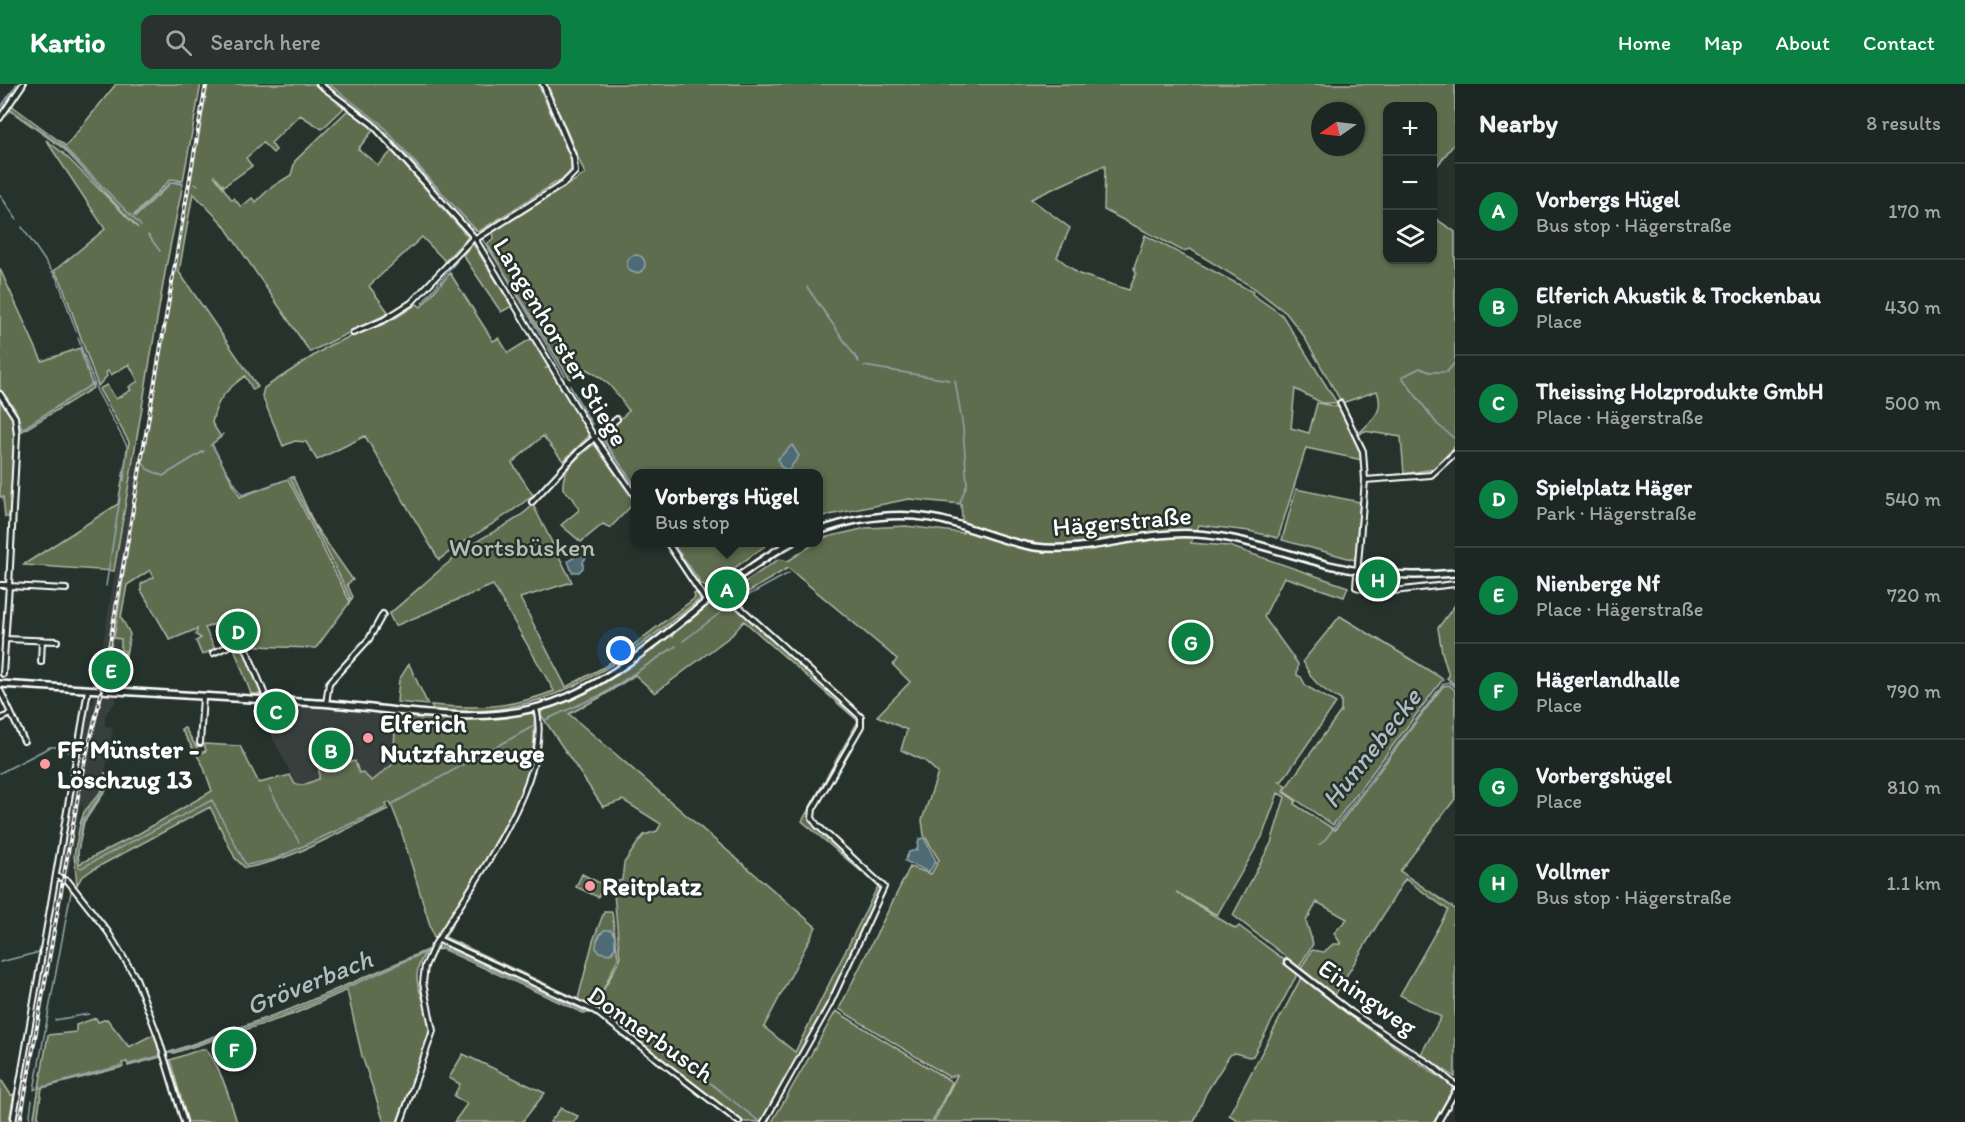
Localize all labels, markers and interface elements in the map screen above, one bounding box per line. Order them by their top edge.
search box [141,15,561,69]
text: Kartio [30,25,105,59]
icon: search [162,26,195,59]
text: Search here [210,29,321,56]
text: Home [1618,30,1671,55]
text: Map [1704,30,1743,55]
text: About [1776,30,1830,55]
text: Contact [1863,30,1935,55]
north arrow [1311,102,1365,156]
map controls [1383,102,1437,264]
button: + [1383,102,1437,156]
text: Nearby [1479,107,1558,139]
text: 8 results [1866,111,1941,135]
button: − [1383,156,1437,210]
text: Vorbergs Hügel [1536,186,1680,213]
text: A [1492,199,1505,223]
text: 170 m [1888,199,1941,223]
button: layers [1383,210,1437,264]
text: Bus stop · Hägerstraße [1536,213,1732,237]
street label: Langenhorster Stiege [486,232,636,452]
text: Elferich Akustik & Trockenbau [1536,282,1821,309]
text: B [1492,295,1505,319]
text: 430 m [1884,295,1941,319]
text: Place [1536,309,1582,333]
text: Theissing Holzprodukte GmbH [1536,378,1823,405]
text: C [1492,391,1505,415]
text: 500 m [1885,391,1941,415]
text: Place · Hägerstraße [1536,405,1703,429]
popup [631,469,823,547]
text: Spielplatz Häger [1536,474,1692,501]
text: Vorbergs Hügel [655,483,799,510]
text: D [1492,487,1505,511]
text: 540 m [1885,487,1941,511]
street label: Hägerstraße [1051,499,1193,543]
text: Park · Hägerstraße [1536,501,1697,525]
text: Bus stop [655,510,729,534]
park label: Wortsbüsken [449,531,596,563]
pin: H [1358,556,1398,602]
pin: A [708,566,746,612]
text: Nienberge Nf [1536,570,1660,597]
text: E [1493,583,1504,607]
text: 720 m [1887,583,1941,607]
text: Place · Hägerstraße [1536,597,1703,621]
pin: D [218,608,258,654]
pin: G [1172,620,1210,664]
your location [606,636,635,665]
pin: E [92,648,130,692]
text: Hägerlandhalle [1536,666,1680,693]
text: F [1493,679,1504,703]
text: 790 m [1887,679,1941,703]
water label: Hunnebecke [1314,681,1429,814]
pin: C [256,688,296,734]
text: Place [1536,693,1582,717]
place label: Elferich Nutzfahrzeuge [380,707,545,769]
pin: B [312,728,350,772]
marker: Elferich Nutzfahrzeuge [361,731,375,745]
place label: FF Münster - Löschzug 13 [57,733,199,795]
marker: FF Münster - Löschzug 13 [38,757,52,771]
text: Vorbergshügel [1536,762,1672,789]
text: G [1492,775,1505,799]
text: 810 m [1887,775,1941,799]
text: Place [1536,789,1582,813]
text: Vollmer [1536,858,1609,885]
place label: Reitplatz [602,870,702,902]
text: H [1492,871,1505,895]
text: 1.1 km [1887,871,1941,895]
marker: Reitplatz [583,879,597,893]
text: Bus stop · Hägerstraße [1536,885,1732,909]
water label: Gröverbach [241,942,378,1022]
street label: Einingweg [1313,951,1424,1043]
street label: Donnerbusch [581,979,721,1089]
pin: F [214,1026,254,1072]

